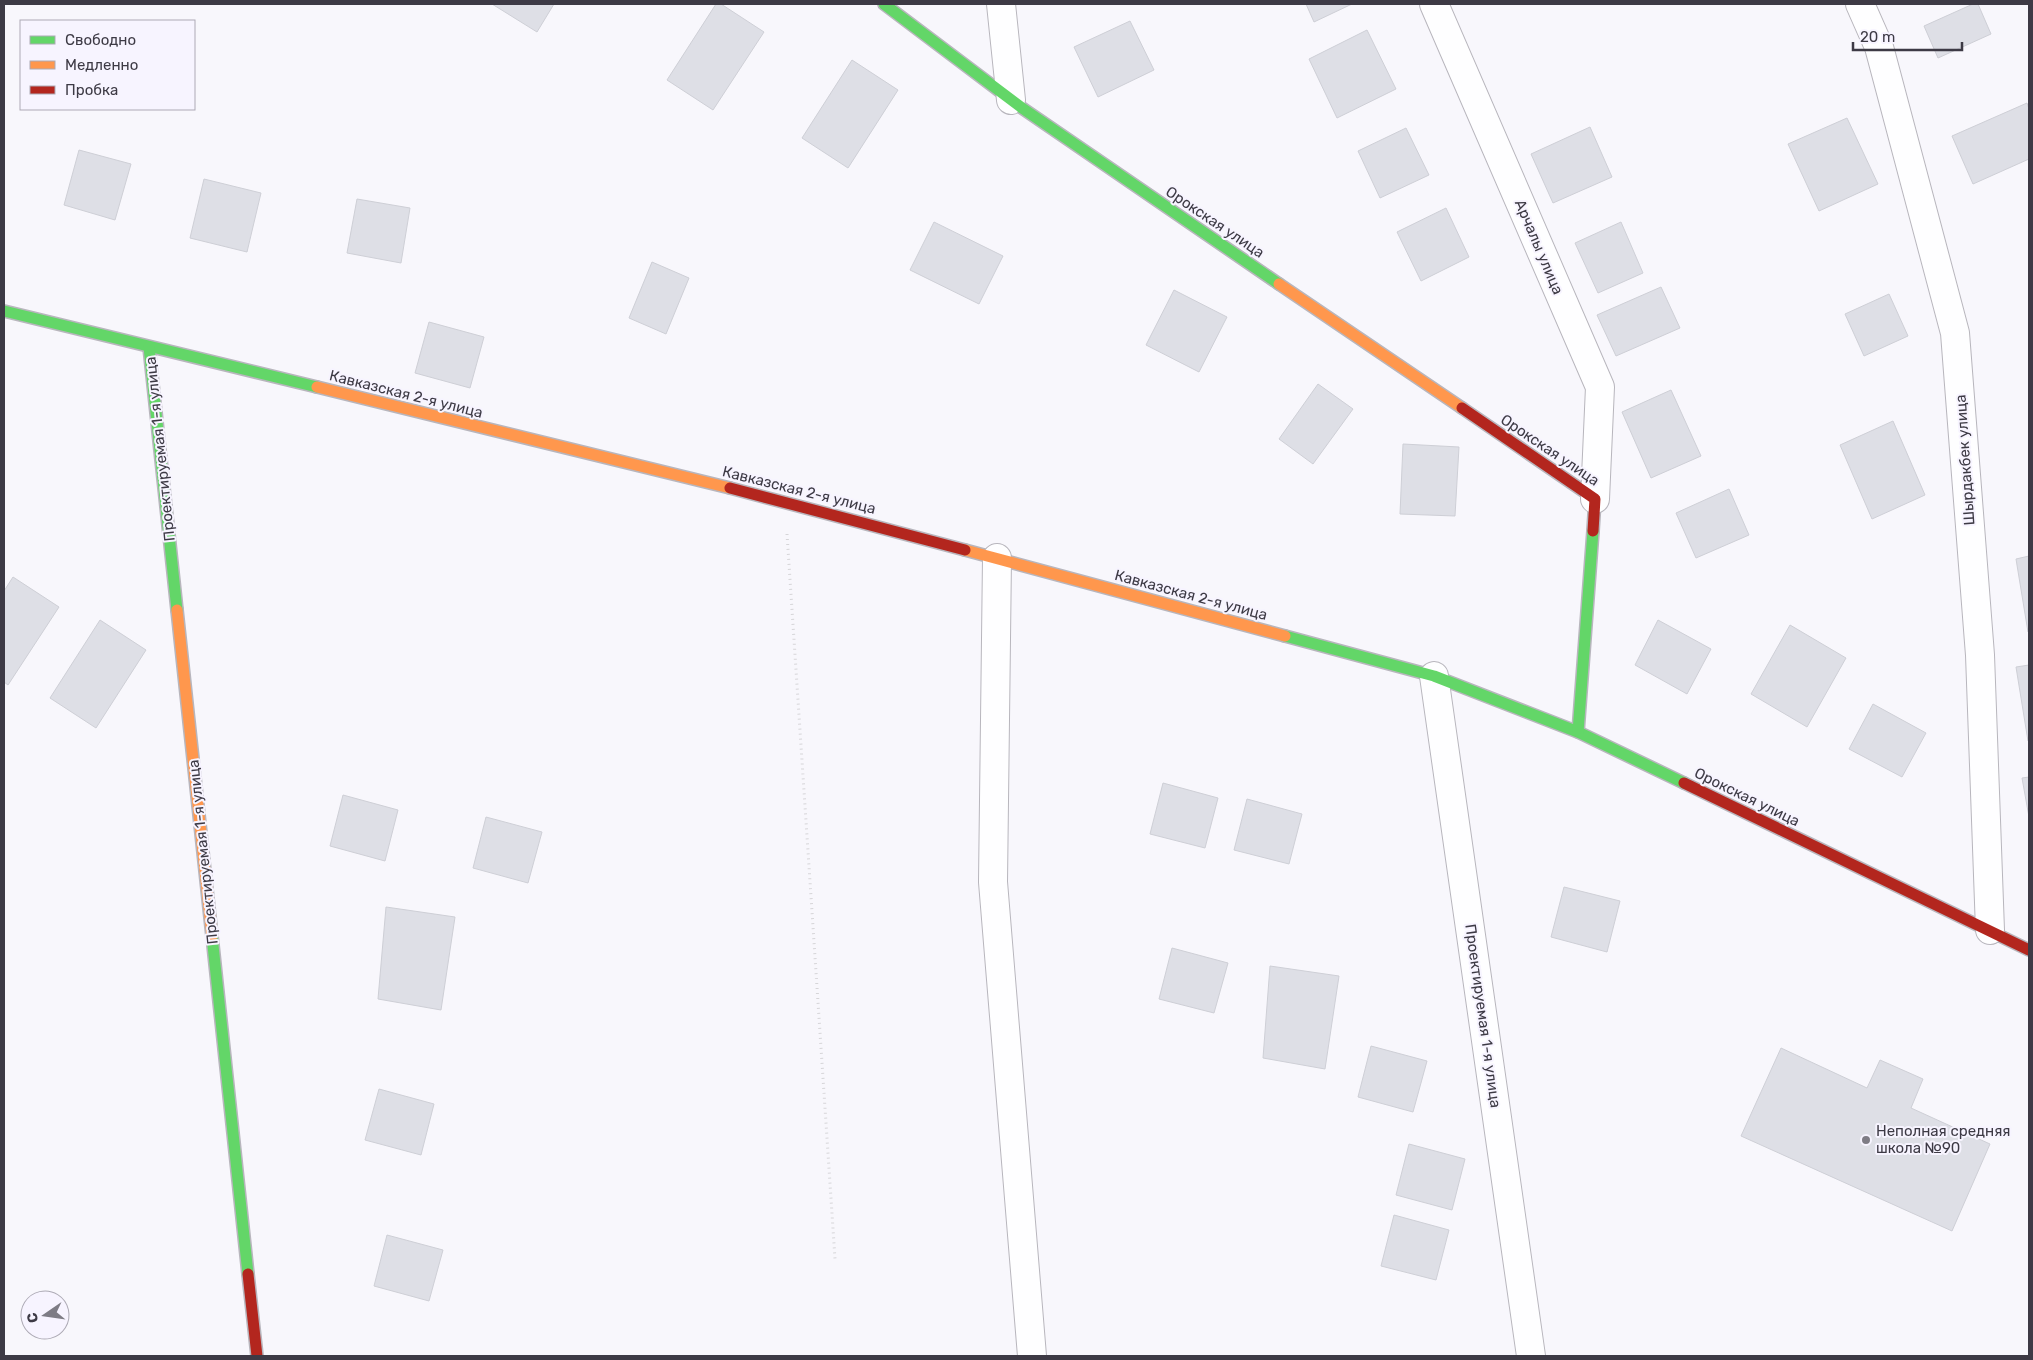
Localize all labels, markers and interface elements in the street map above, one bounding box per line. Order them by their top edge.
legend [20,20,195,110]
scale bar [1853,20,1962,52]
text: 20 m [1860,28,1895,46]
text: Свободно [65,31,136,49]
text: Медленно [65,56,138,74]
text: Пробка [65,81,118,99]
street label: Орокская улица [1162,182,1268,262]
street label: Арчалы улица [1511,197,1567,297]
street label: Проектируемая 1-я улица [141,356,179,542]
street label: Кавказская 2-я улица [327,366,485,422]
street label: Шырдакбек улица [1951,394,1979,526]
street label: Орокская улица [1497,410,1603,490]
street label: Кавказская 2-я улица [720,462,878,518]
street label: Кавказская 2-я улица [1113,566,1269,624]
street label: Проектируемая 1-я улица [184,759,222,945]
street label: Орокская улица [1691,764,1803,830]
street label: Проектируемая 1-я улица [1461,923,1505,1109]
place label: Неполная средняя школа №90 [1876,1122,2011,1157]
marker: Неполная средняя школа №90 [1860,1134,1872,1146]
north arrow [20,1290,70,1340]
text: С [23,1311,42,1325]

